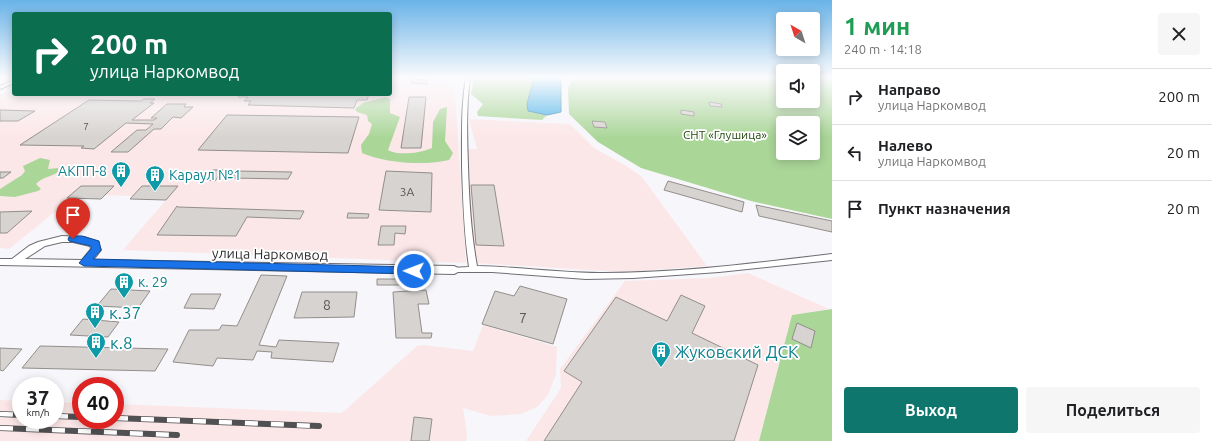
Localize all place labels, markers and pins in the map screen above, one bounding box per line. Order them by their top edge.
building icon: АКПП-8 [110,160,132,188]
place label: АКПП-8 [58,163,107,179]
building icon: Караул №1 [144,164,166,192]
place label: Караул №1 [169,167,241,183]
pin [56,198,90,239]
building icon: к. 29 [113,271,135,299]
place label: к. 29 [138,274,168,290]
building icon: к.37 [84,301,106,329]
place label: к.37 [109,303,141,322]
building icon: к.8 [85,331,107,359]
place label: к.8 [110,333,133,352]
building icon: Жуковский ДСК [650,340,672,368]
place label: Жуковский ДСК [675,342,799,361]

